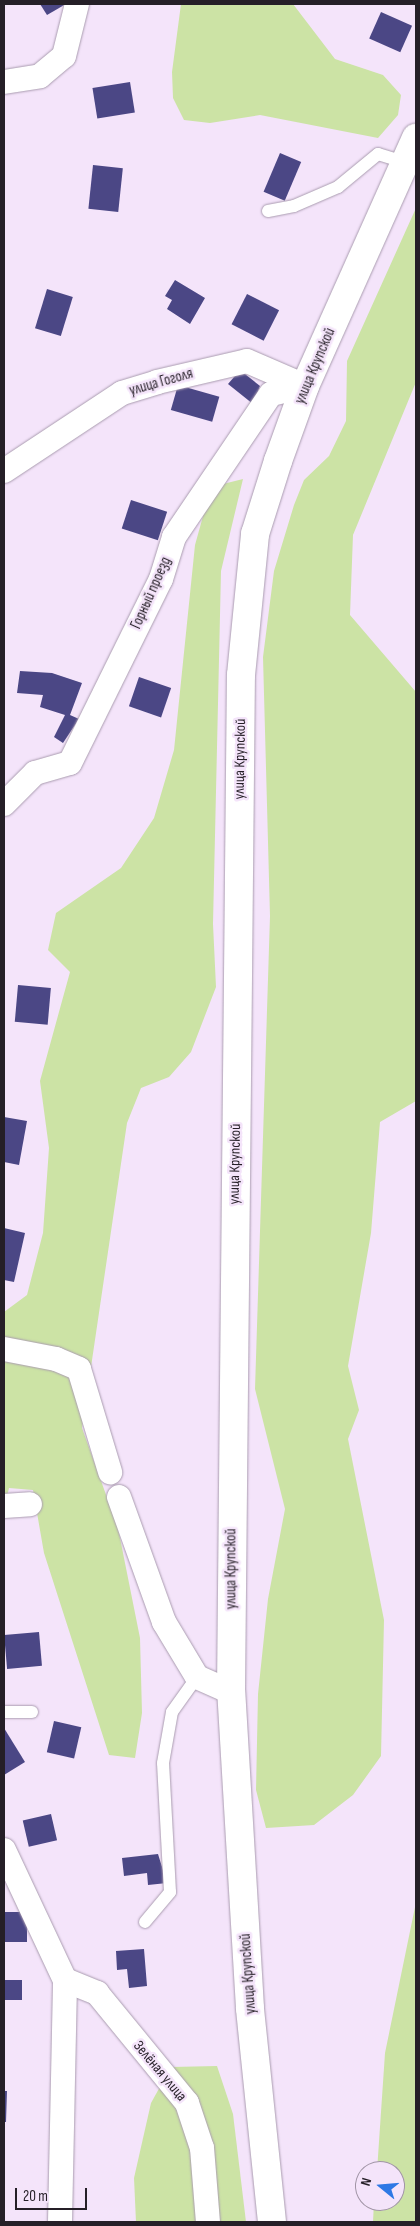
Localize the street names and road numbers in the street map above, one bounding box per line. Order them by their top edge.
street label: улица Крупской [291,325,339,407]
street label: улица Гоголя [127,364,195,400]
street label: Горный проезд [127,554,175,632]
street label: улица Крупской [230,719,250,799]
street label: улица Крупской [225,1124,245,1204]
street label: улица Крупской [222,1529,240,1609]
street label: улица Крупской [236,1933,260,2015]
street label: Зелёная улица [129,2037,191,2105]

